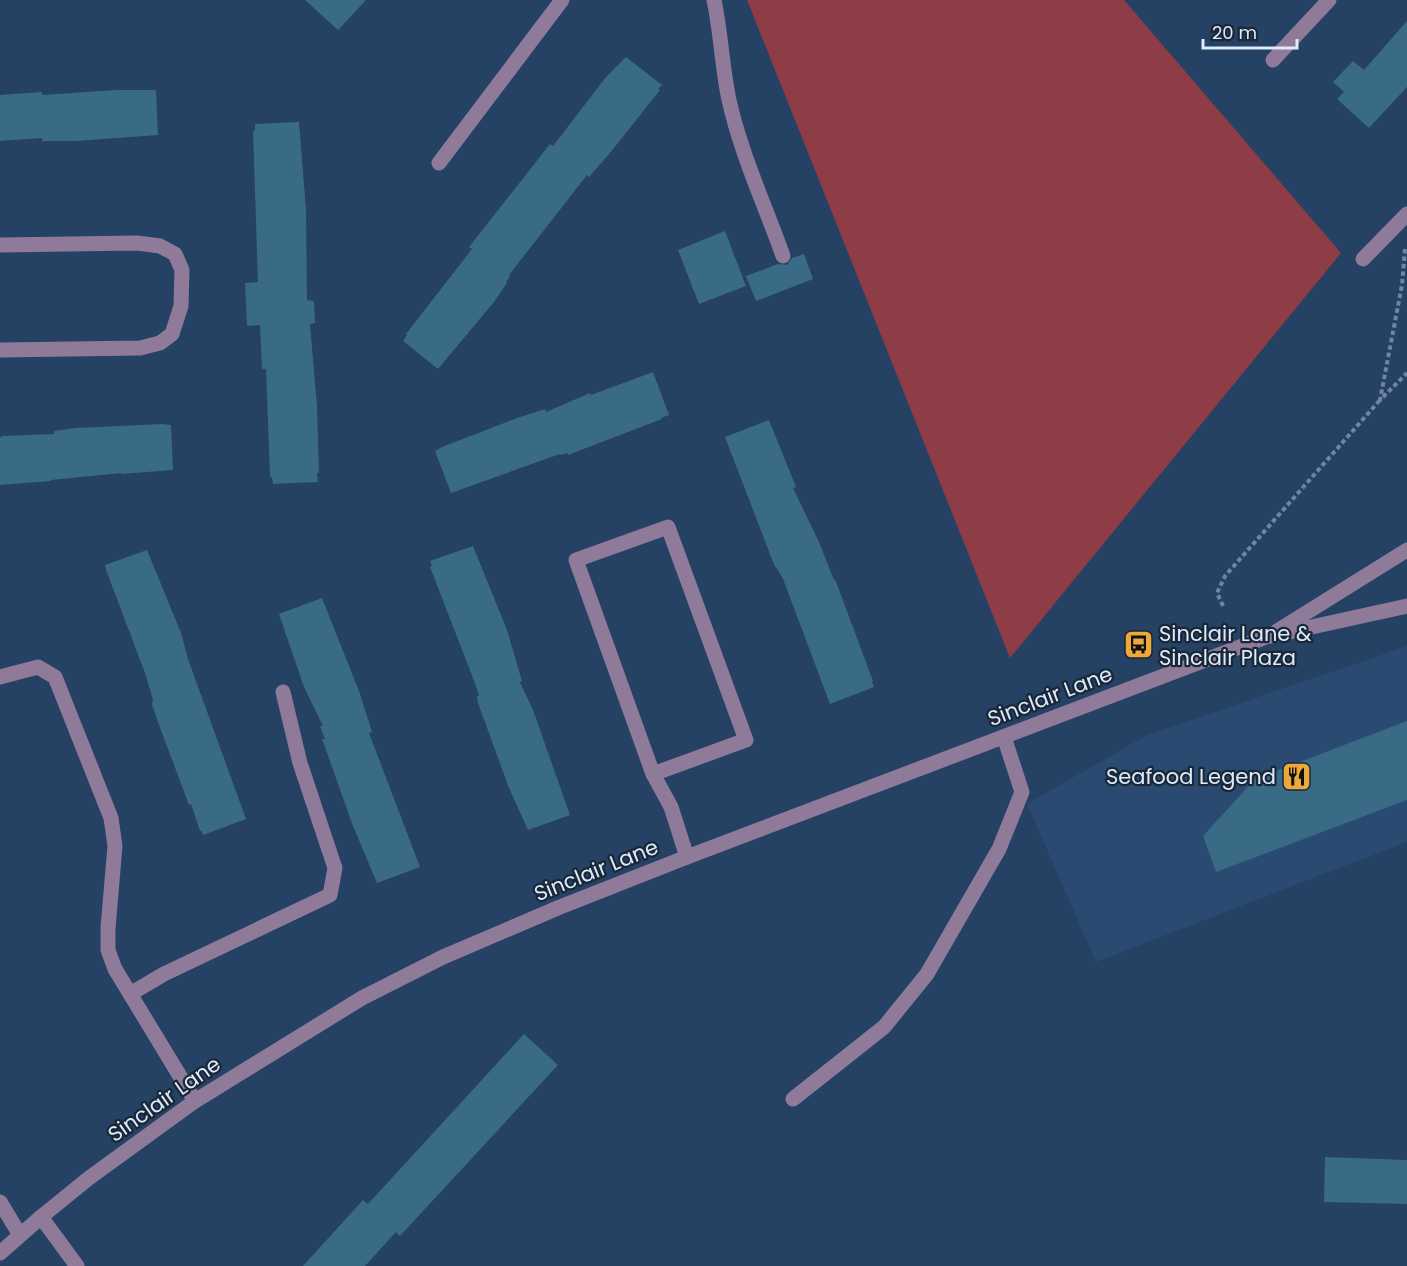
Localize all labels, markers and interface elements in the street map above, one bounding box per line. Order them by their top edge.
scale bar [1203,12,1298,50]
text: 20 m [1212,20,1257,45]
place label: Sinclair Lane & Sinclair Plaza [1159,619,1312,672]
bus stop icon: Sinclair Lane & Sinclair Plaza [1122,629,1154,661]
street label: Sinclair Lane [983,659,1117,733]
restaurant icon: Seafood Legend [1281,760,1313,792]
place label: Seafood Legend [1106,762,1276,791]
street label: Sinclair Lane [530,832,662,908]
street label: Sinclair Lane [102,1049,226,1149]

